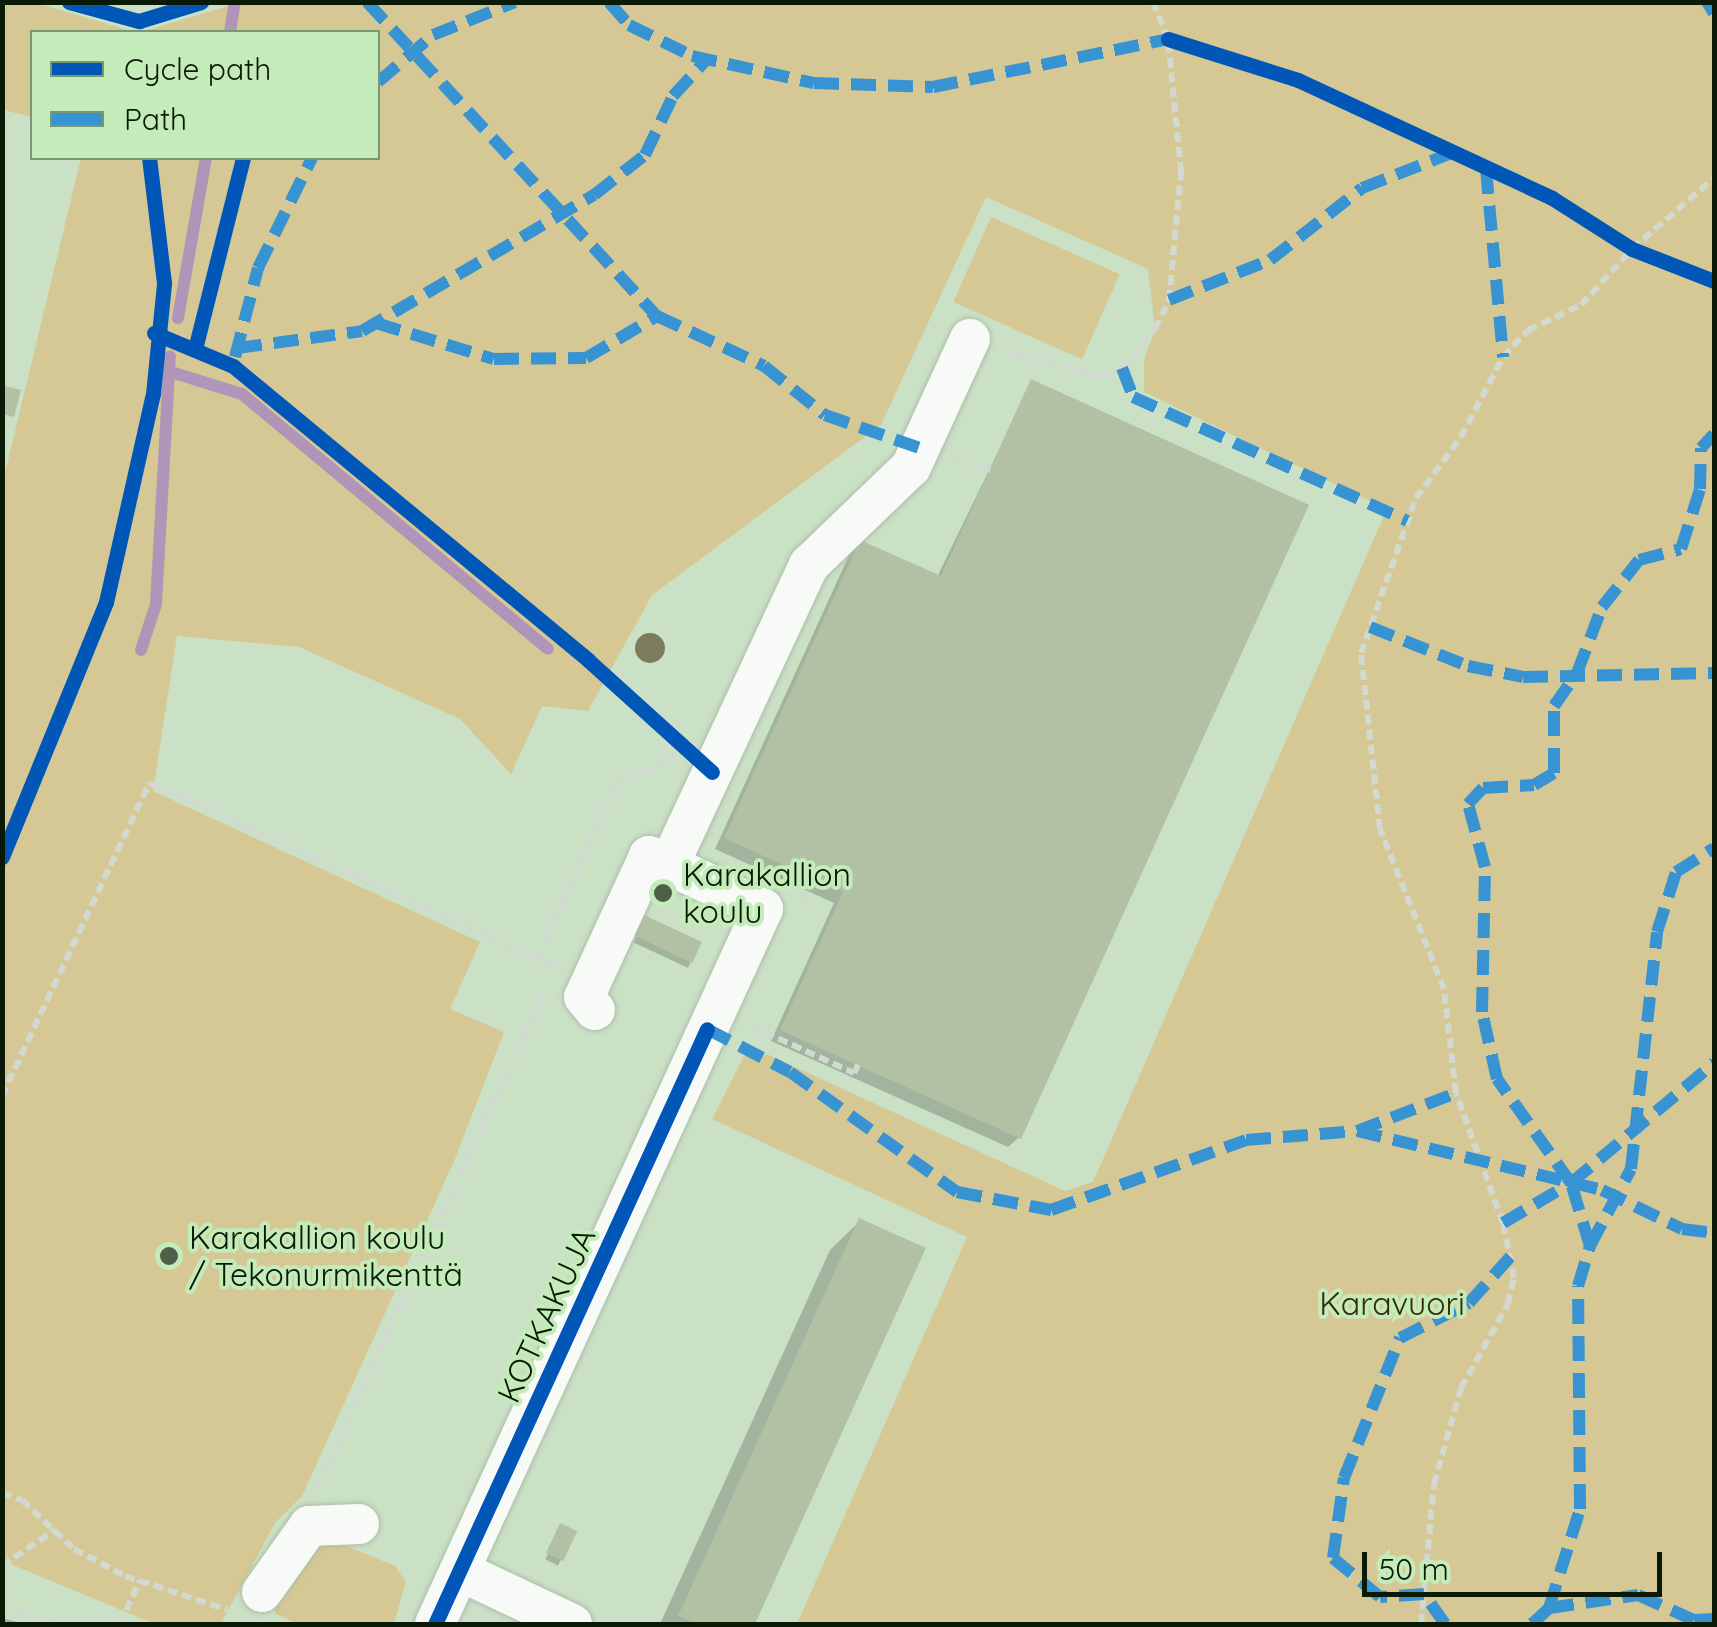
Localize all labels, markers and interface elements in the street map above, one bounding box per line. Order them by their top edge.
legend [30,30,380,160]
text: Cycle path [124,50,271,88]
text: Path [124,100,187,138]
place label: Karakallion koulu [683,856,851,931]
marker: Karakallion koulu [652,882,674,904]
place label: Karakallion koulu / Tekonurmikenttä [189,1219,463,1294]
street label: KOTKAKUJA [489,1222,603,1408]
marker: Karakallion koulu / Tekonurmikenttä [158,1245,180,1267]
park label: Karavuori [1319,1284,1465,1322]
scale bar [1367,1532,1667,1594]
text: 50 m [1379,1550,1449,1588]

